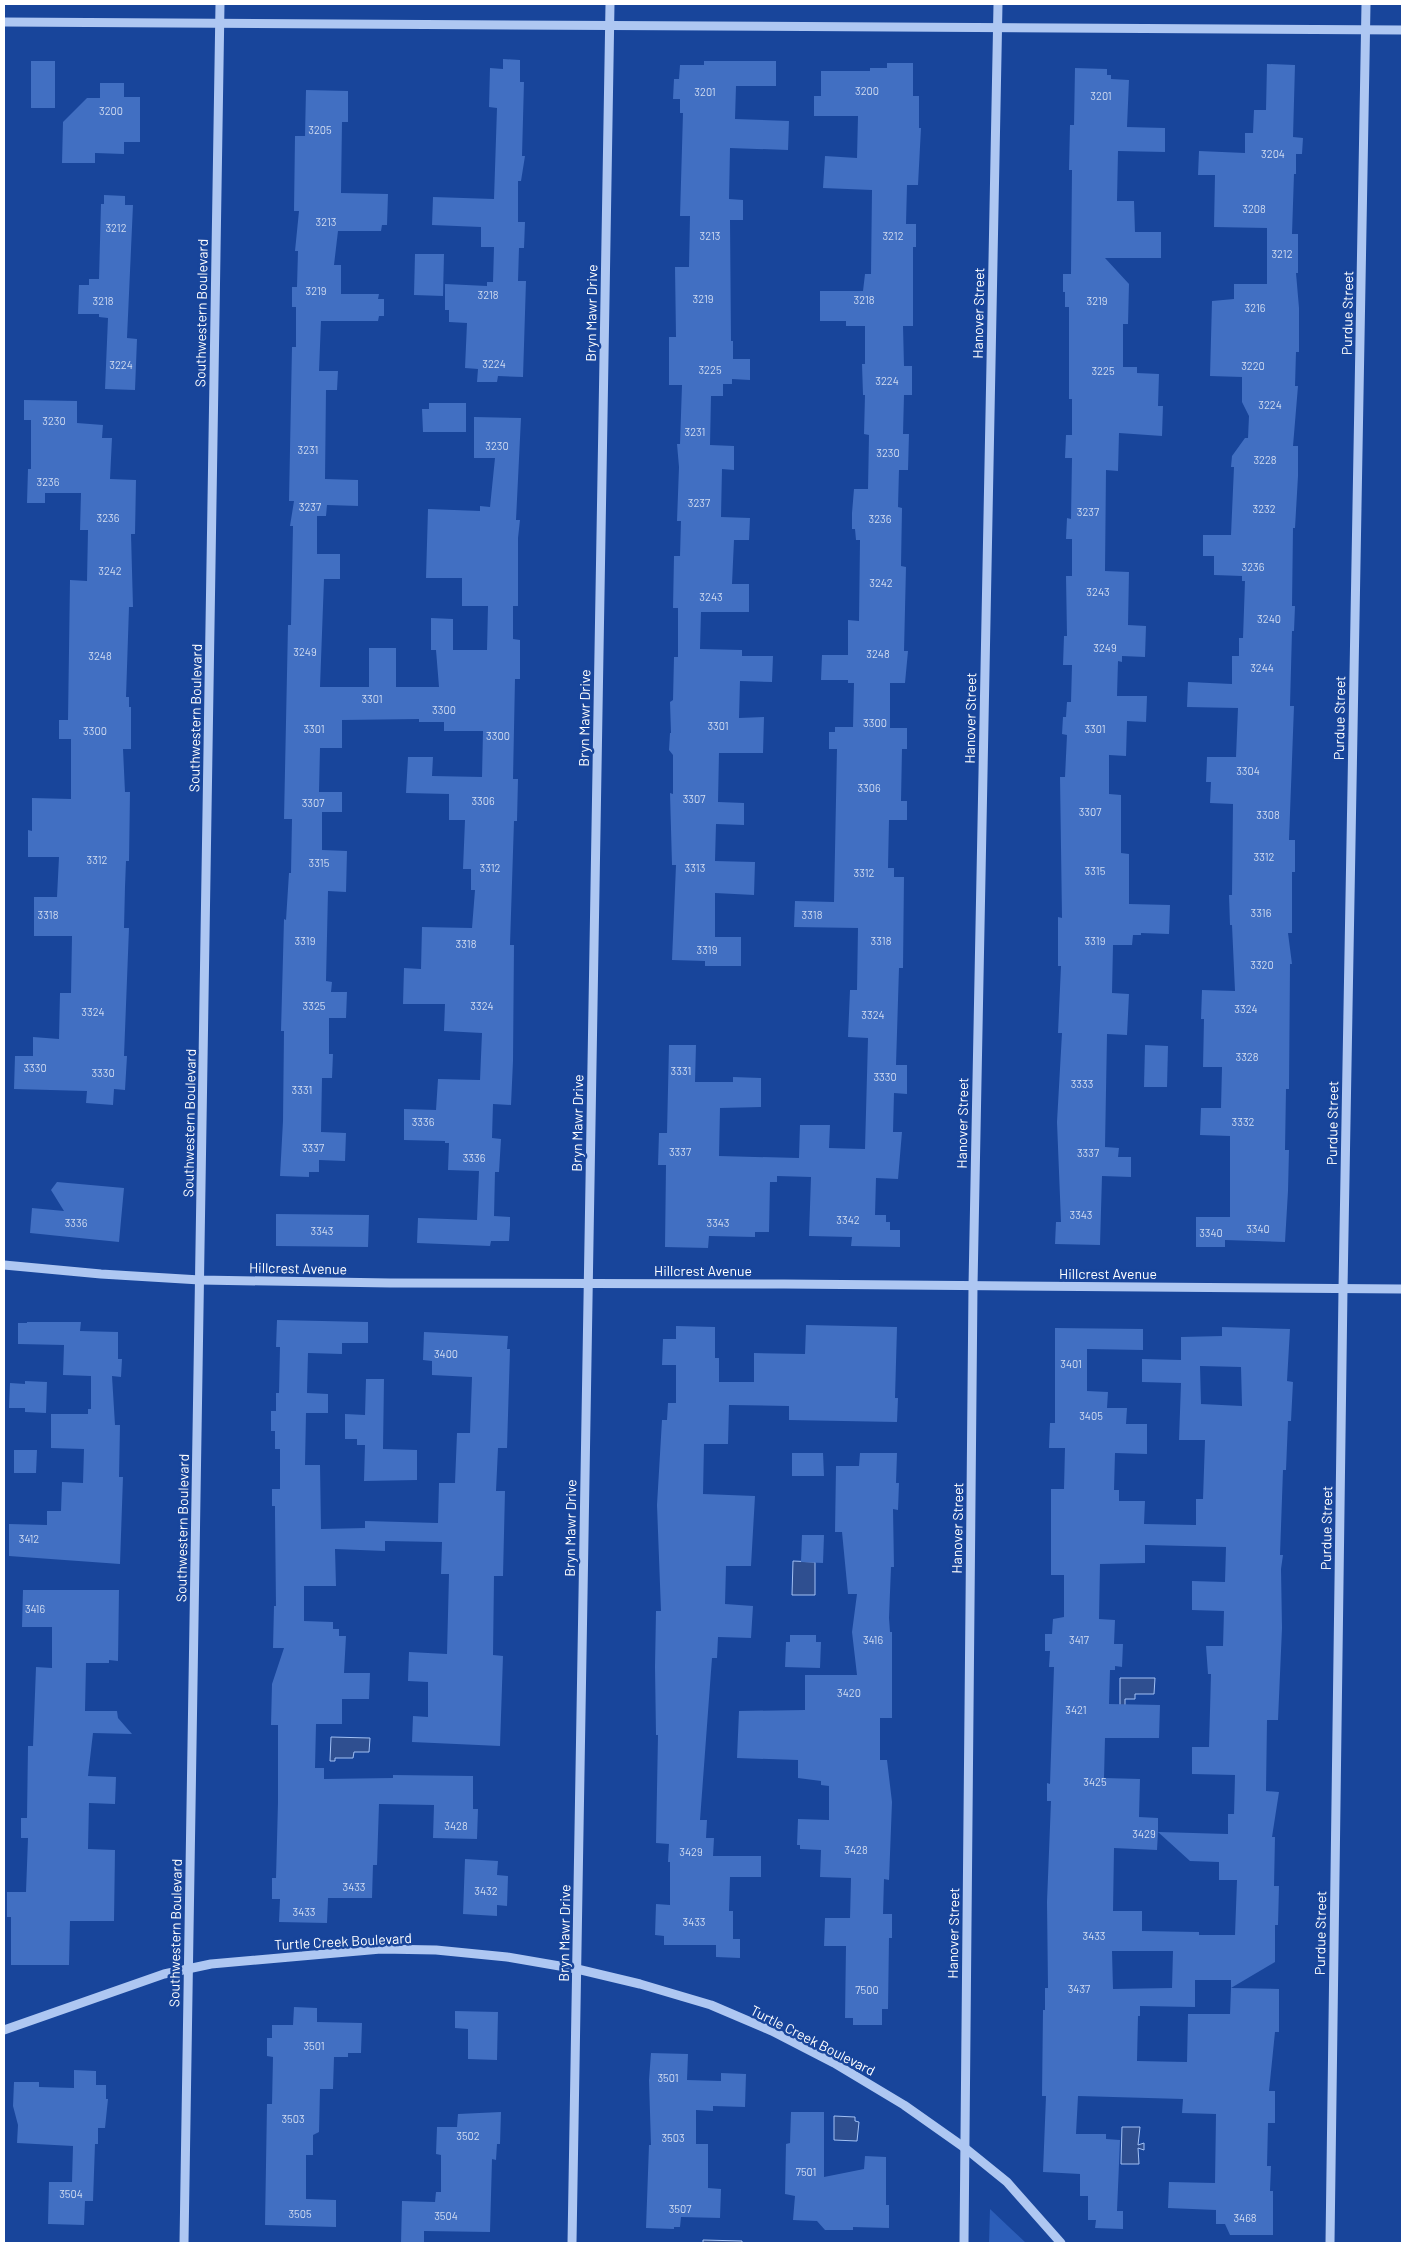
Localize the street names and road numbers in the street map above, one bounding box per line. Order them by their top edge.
street label: Southwestern Boulevard [191,239,211,387]
street label: Bryn Mawr Drive [582,264,600,362]
street label: Hanover Street [969,267,987,359]
street label: Purdue Street [1338,271,1356,355]
street label: Southwestern Boulevard [185,644,205,792]
street label: Bryn Mawr Drive [575,669,593,767]
street label: Hanover Street [961,672,979,764]
street label: Purdue Street [1330,676,1348,760]
street label: Southwestern Boulevard [179,1049,199,1197]
street label: Bryn Mawr Drive [568,1074,586,1172]
street label: Hanover Street [953,1077,971,1169]
street label: Purdue Street [1323,1081,1341,1165]
street label: Hillcrest Avenue [249,1259,347,1277]
street label: Hillcrest Avenue [654,1262,752,1279]
street label: Hillcrest Avenue [1059,1265,1157,1282]
street label: Southwestern Boulevard [172,1454,192,1602]
street label: Bryn Mawr Drive [561,1479,579,1577]
street label: Hanover Street [948,1482,966,1574]
street label: Purdue Street [1317,1486,1335,1570]
street label: Southwestern Boulevard [165,1859,185,2007]
street label: Bryn Mawr Drive [555,1884,573,1982]
street label: Hanover Street [944,1887,962,1979]
street label: Purdue Street [1311,1891,1329,1975]
street label: Turtle Creek Boulevard [274,1929,412,1953]
street label: Turtle Creek Boulevard [748,2001,878,2079]

